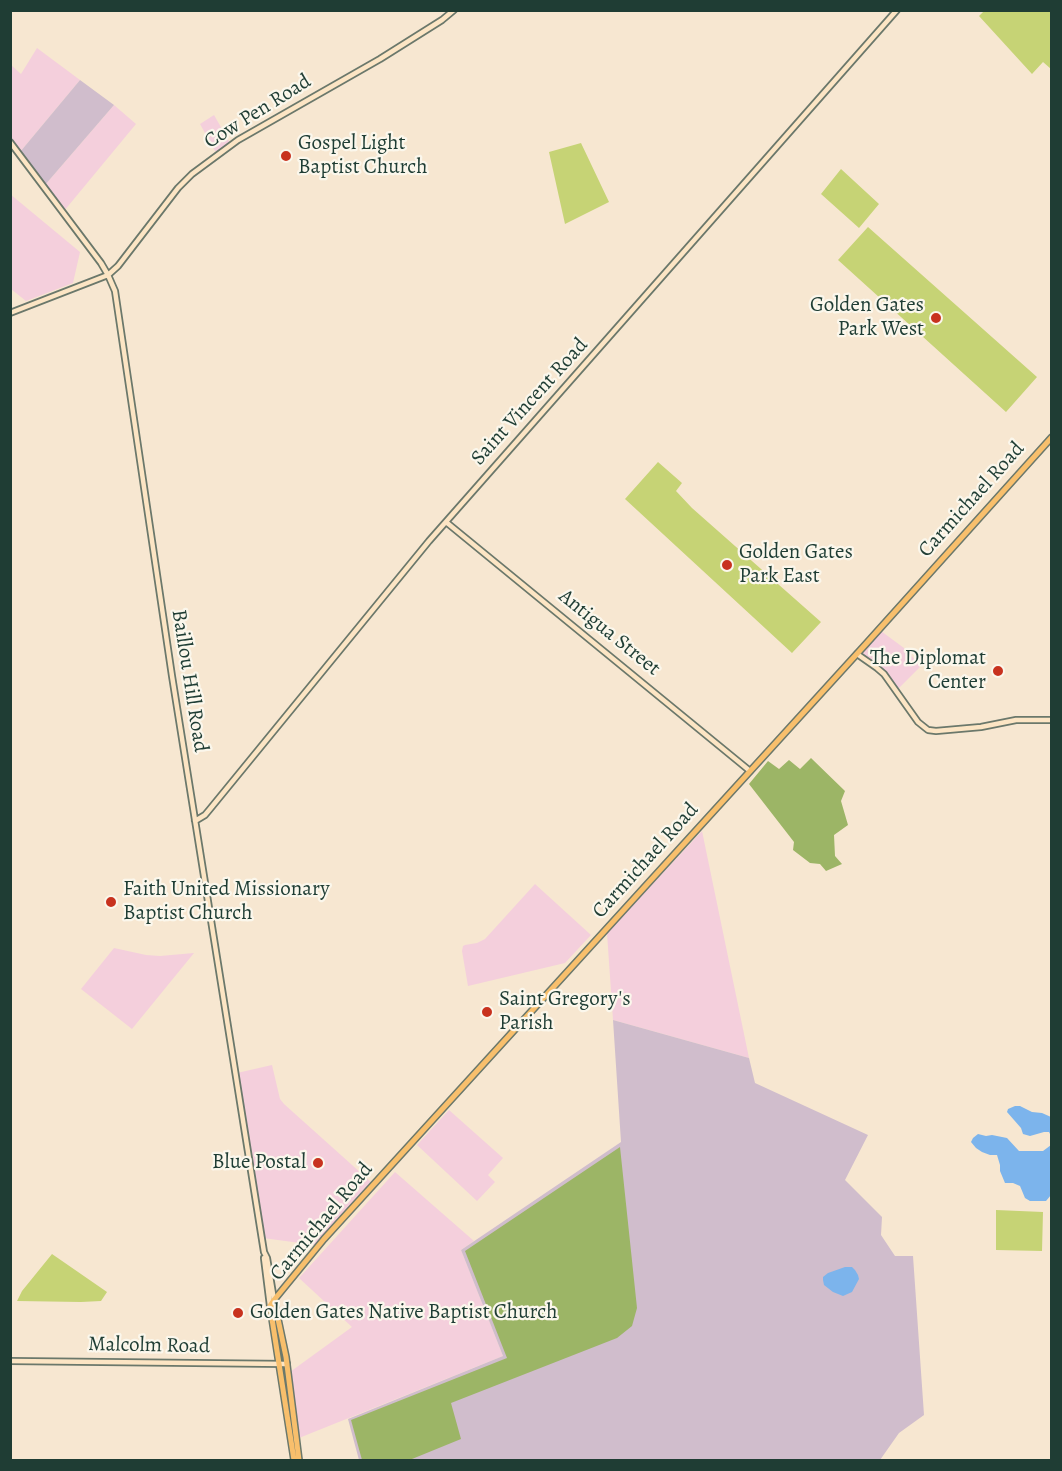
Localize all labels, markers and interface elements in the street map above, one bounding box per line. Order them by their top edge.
street label: Cow Pen Road [200,69,316,155]
place label: Gospel Light Baptist Church [298,131,427,181]
marker: Gospel Light Baptist Church [279,149,293,163]
place label: Golden Gates Park West [810,293,924,343]
marker: Golden Gates Park West [929,311,943,325]
street label: Saint Vincent Road [466,333,594,471]
street label: Carmichael Road [914,437,1030,563]
place label: Golden Gates Park East [739,540,853,590]
marker: Golden Gates Park East [720,558,734,572]
street label: Antigua Street [553,584,665,682]
street label: Baillou Hill Road [165,608,213,754]
place label: The Diplomat Center [870,646,986,696]
marker: The Diplomat Center [991,664,1005,678]
street label: Carmichael Road [588,798,704,924]
place label: Faith United Missionary Baptist Church [123,877,330,927]
marker: Faith United Missionary Baptist Church [104,895,118,909]
place label: Saint Gregory's Parish [499,987,631,1037]
marker: Saint Gregory's Parish [480,1005,494,1019]
place label: Blue Postal [212,1150,306,1176]
marker: Blue Postal [311,1156,325,1170]
street label: Carmichael Road [265,1158,379,1286]
place label: Golden Gates Native Baptist Church [250,1300,557,1326]
marker: Golden Gates Native Baptist Church [231,1306,245,1320]
street label: Malcolm Road [88,1332,210,1360]

